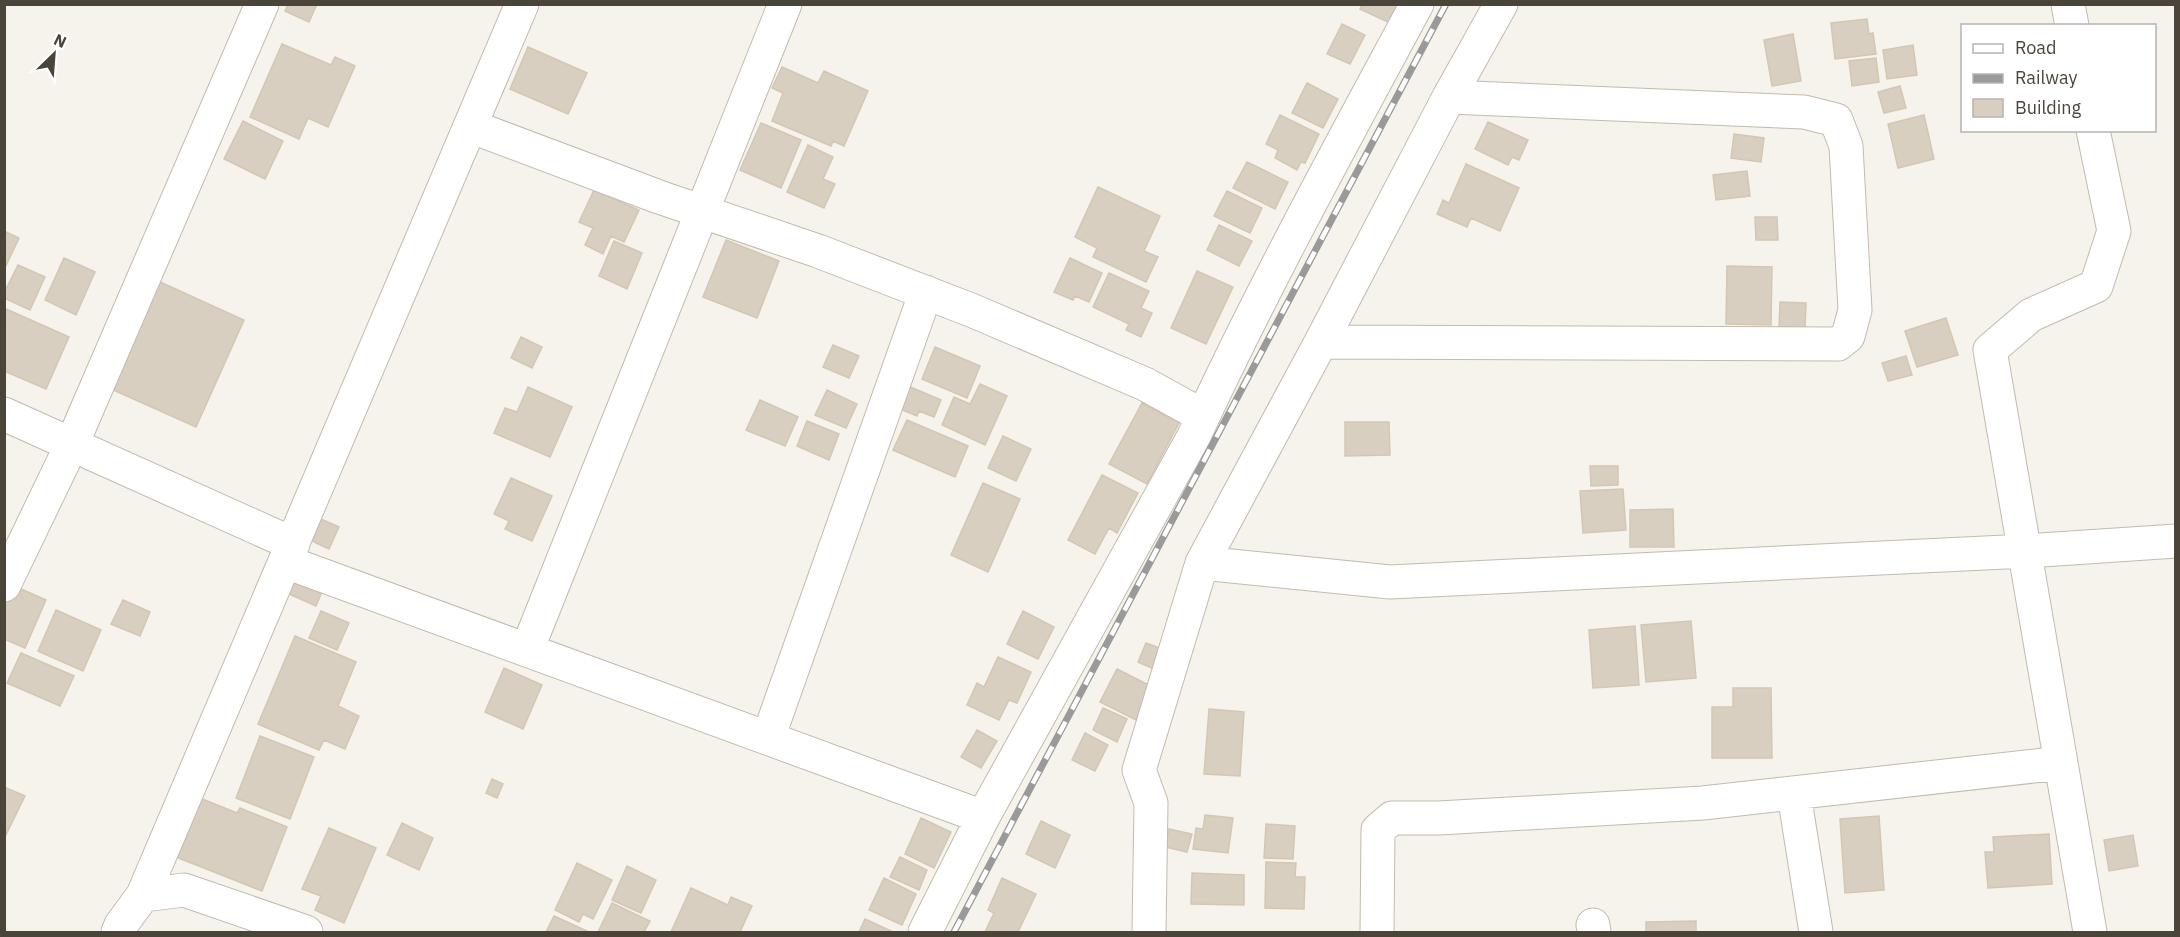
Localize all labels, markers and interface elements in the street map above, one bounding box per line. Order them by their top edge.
north arrow [24,24,84,84]
legend [1961,24,2156,132]
text: N [51,29,70,52]
text: Road [2015,36,2056,59]
text: Railway [2015,66,2077,89]
text: Building [2015,96,2082,119]

